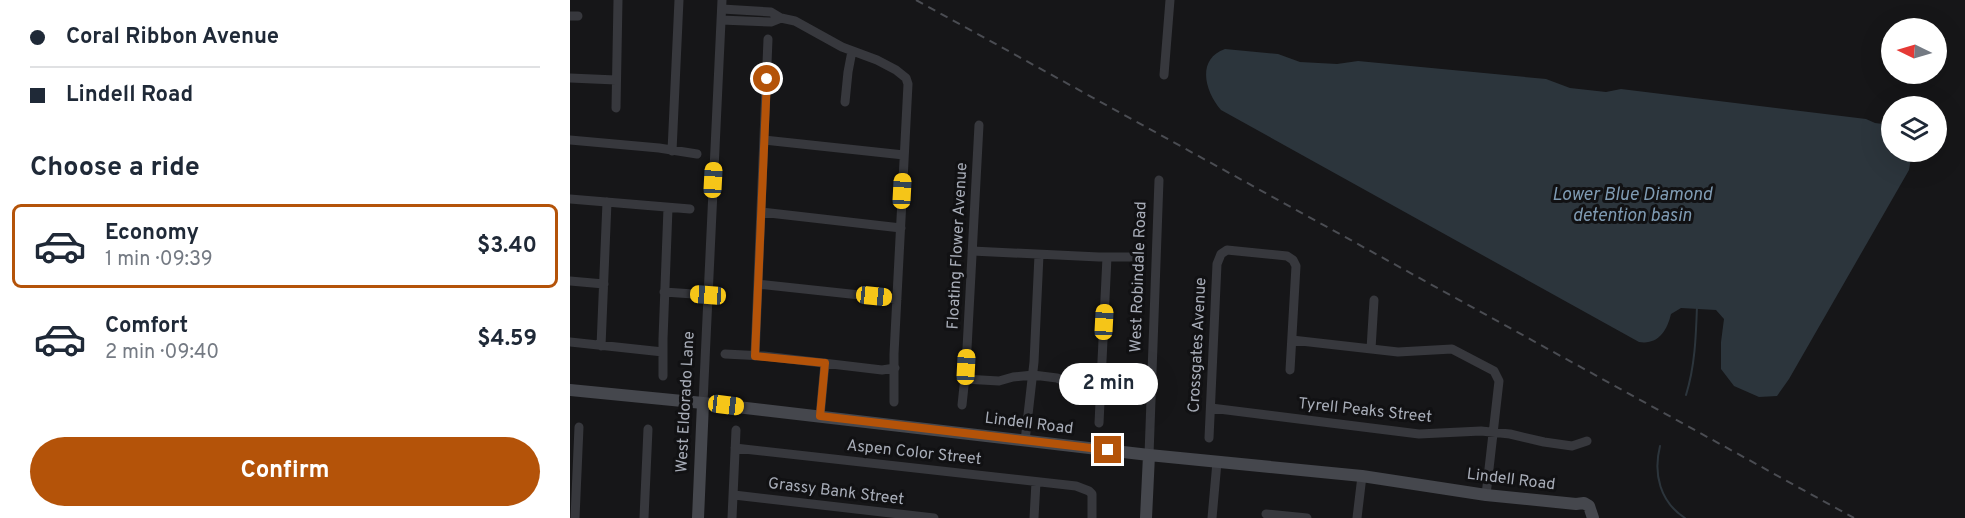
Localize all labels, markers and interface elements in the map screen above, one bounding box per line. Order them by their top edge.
north arrow [1881,18,1947,84]
map controls [1881,18,1947,162]
text: Coral Ribbon Avenue [66,24,279,51]
route start [753,65,780,92]
text: Lindell Road [66,82,193,109]
button: layers [1881,96,1947,162]
text: Choose a ride [30,151,200,185]
car [703,162,723,198]
street label: Floating Flower Avenue [944,162,972,330]
car [892,173,912,209]
water label: Lower Blue Diamond detention basin [1552,184,1713,228]
street label: West Robindale Road [1126,201,1152,353]
icon: car [33,219,87,273]
text: Economy [105,220,199,247]
text: $3.40 [477,233,537,260]
text: 1 min · 09:39 [105,247,213,273]
street label: Crossgates Avenue [1184,277,1212,413]
car [689,285,727,305]
car [855,285,893,307]
car [1094,304,1114,340]
icon: car [33,312,87,366]
text: Comfort [105,313,188,340]
text: $4.59 [477,326,537,353]
street label: West Eldorado Lane [672,331,700,473]
text: 2 min · 09:40 [105,340,219,366]
car [956,349,976,385]
callout: 2 min [1058,363,1158,405]
text: 2 min [1082,371,1135,397]
car [707,394,745,416]
street label: Tyrell Peaks Street [1297,394,1433,428]
street label: Lindell Road [984,409,1074,439]
street label: Aspen Color Street [846,436,982,470]
route end [1094,436,1121,463]
button: Confirm [30,437,540,506]
street label: Lindell Road [1466,465,1556,495]
street label: Grassy Bank Street [767,474,905,510]

